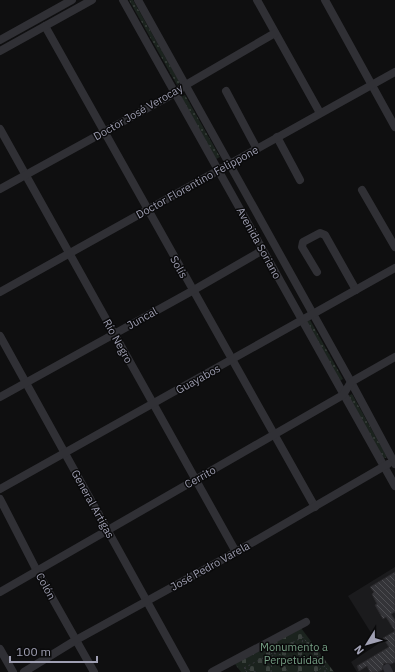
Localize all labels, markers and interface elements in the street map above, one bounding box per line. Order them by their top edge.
street label: Doctor José Verocay [91,80,186,143]
street label: Doctor Florentino Felippone [133,142,261,222]
street label: Avenida Soriano [234,205,284,281]
street label: Solís [167,253,191,281]
street label: Juncal [124,304,160,332]
street label: Río Negro [100,316,136,366]
street label: Guayabos [173,361,223,397]
street label: Cerrito [182,463,218,491]
street label: General Artigas [68,467,118,541]
street label: José Pedro Varela [168,538,252,594]
street label: Colón [33,570,59,602]
north arrow [347,624,387,664]
scale bar [10,638,97,664]
park label: Monumento a Perpetuidad [260,640,328,667]
text: N [351,643,367,657]
text: 100 m [16,644,51,659]

